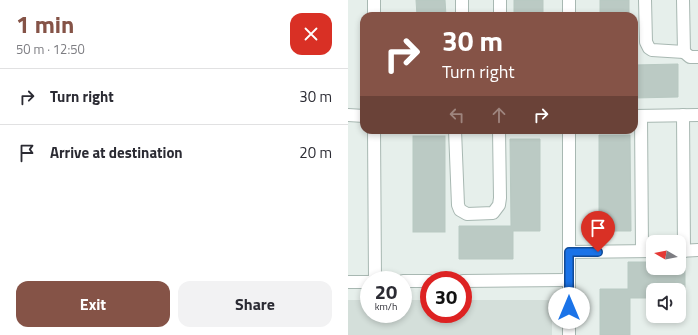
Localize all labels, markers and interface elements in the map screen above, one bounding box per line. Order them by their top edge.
text: 1 min [16,6,74,42]
button: close [290,13,332,55]
text: 30 m [442,19,503,62]
icon: right [376,28,428,80]
text: 50 m · 12:50 [16,39,85,59]
text: Turn right [442,58,515,85]
text: Turn right [50,85,114,108]
text: 30 m [299,85,332,108]
icon: right [16,86,38,108]
icon: left [446,104,468,126]
icon: ahead [488,104,510,126]
icon: right [530,104,552,126]
text: Arrive at destination [50,141,183,164]
text: 20 m [299,141,332,164]
icon: arrive [16,142,38,164]
pin [581,211,615,252]
icon: arrive [587,217,609,239]
north arrow [646,235,686,275]
map controls [646,235,686,323]
speed limit sign: 30 [420,271,472,323]
text: 20 [375,276,397,307]
button: Exit [16,281,170,327]
button: Share [178,281,332,327]
button: sound [646,283,686,323]
position arrow [548,287,590,329]
text: km/h [375,299,397,314]

